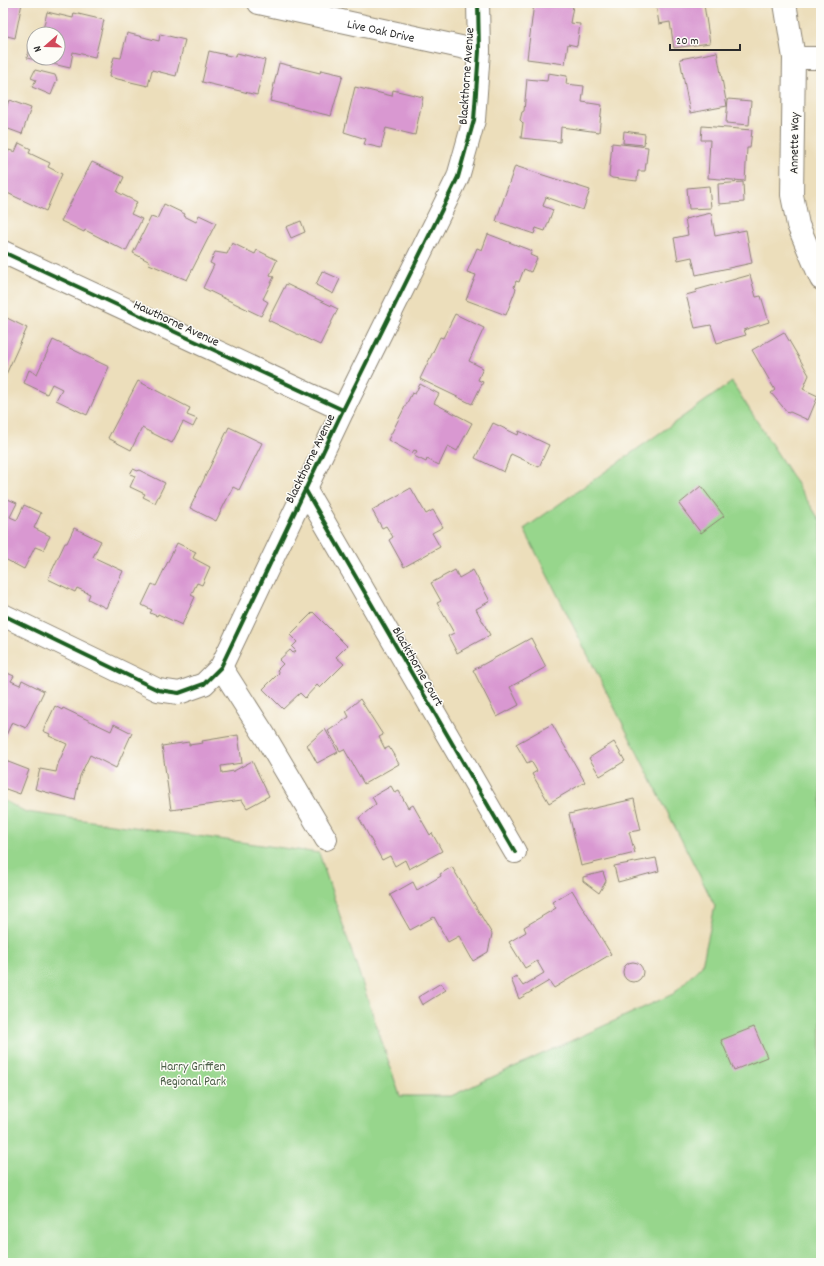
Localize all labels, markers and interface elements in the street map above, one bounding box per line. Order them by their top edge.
street label: Live Oak Drive [345,15,417,49]
north arrow [26,26,66,66]
scale bar [670,26,740,52]
street label: Blackthorne Avenue [455,27,480,125]
text: 20 m [676,33,699,50]
text: N [30,43,47,54]
street label: Annette Way [785,111,806,174]
street label: Hawthorne Avenue [130,296,222,353]
street label: Blackthorne Avenue [281,411,341,507]
street label: Blackthorne Court [386,624,448,711]
park label: Harry Griffen Regional Park [160,1058,226,1092]

